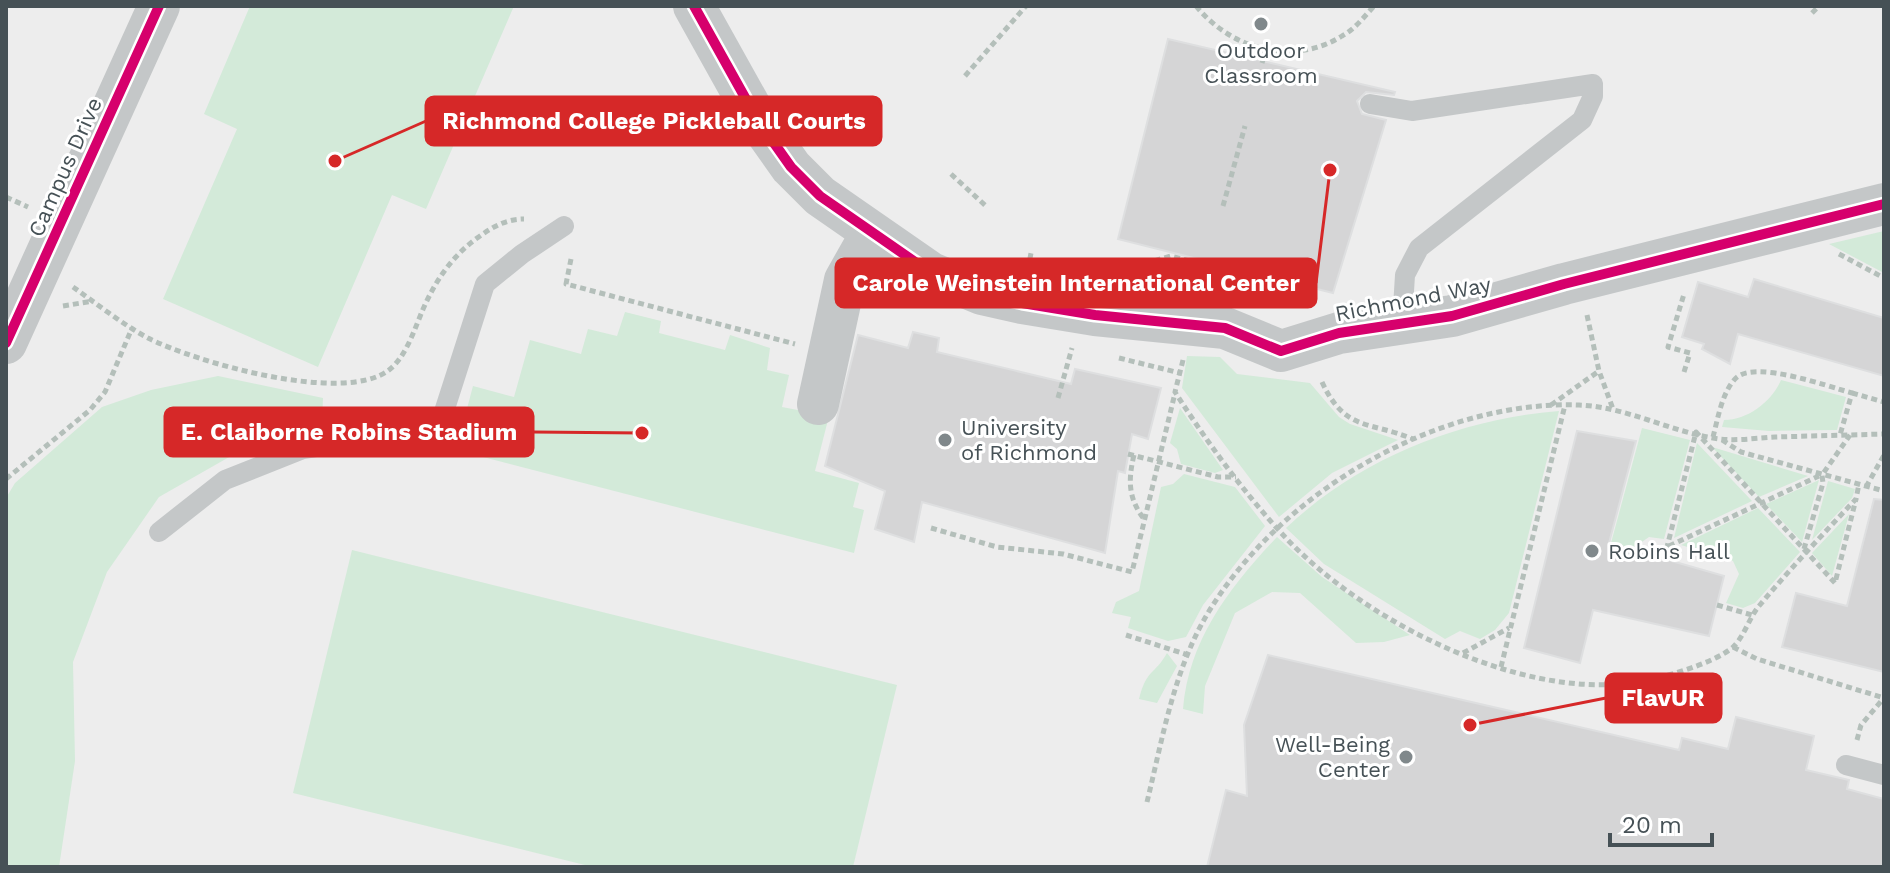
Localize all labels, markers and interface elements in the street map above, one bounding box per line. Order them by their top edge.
marker: Outdoor Classroom [1252,15,1270,33]
place label: Outdoor Classroom [1204,38,1318,88]
street label: Campus Drive [23,94,107,240]
callout: Richmond College Pickleball Courts [426,97,881,145]
text: Richmond College Pickleball Courts [442,107,866,135]
callout: Carole Weinstein International Center [836,259,1316,307]
text: Carole Weinstein International Center [852,269,1300,297]
street label: Richmond Way [1333,272,1494,326]
callout: E. Claiborne Robins Stadium [165,408,533,456]
place label: University of Richmond [961,415,1097,465]
text: E. Claiborne Robins Stadium [181,418,517,446]
marker: University of Richmond [936,431,954,449]
place label: Robins Hall [1608,539,1730,564]
marker: Robins Hall [1583,542,1601,560]
callout: FlavUR [1606,674,1721,722]
text: FlavUR [1621,684,1705,712]
place label: Well-Being Center [1275,732,1390,782]
marker: Well-Being Center [1397,748,1415,766]
scale bar [1610,797,1712,847]
text: 20 m [1622,811,1682,839]

